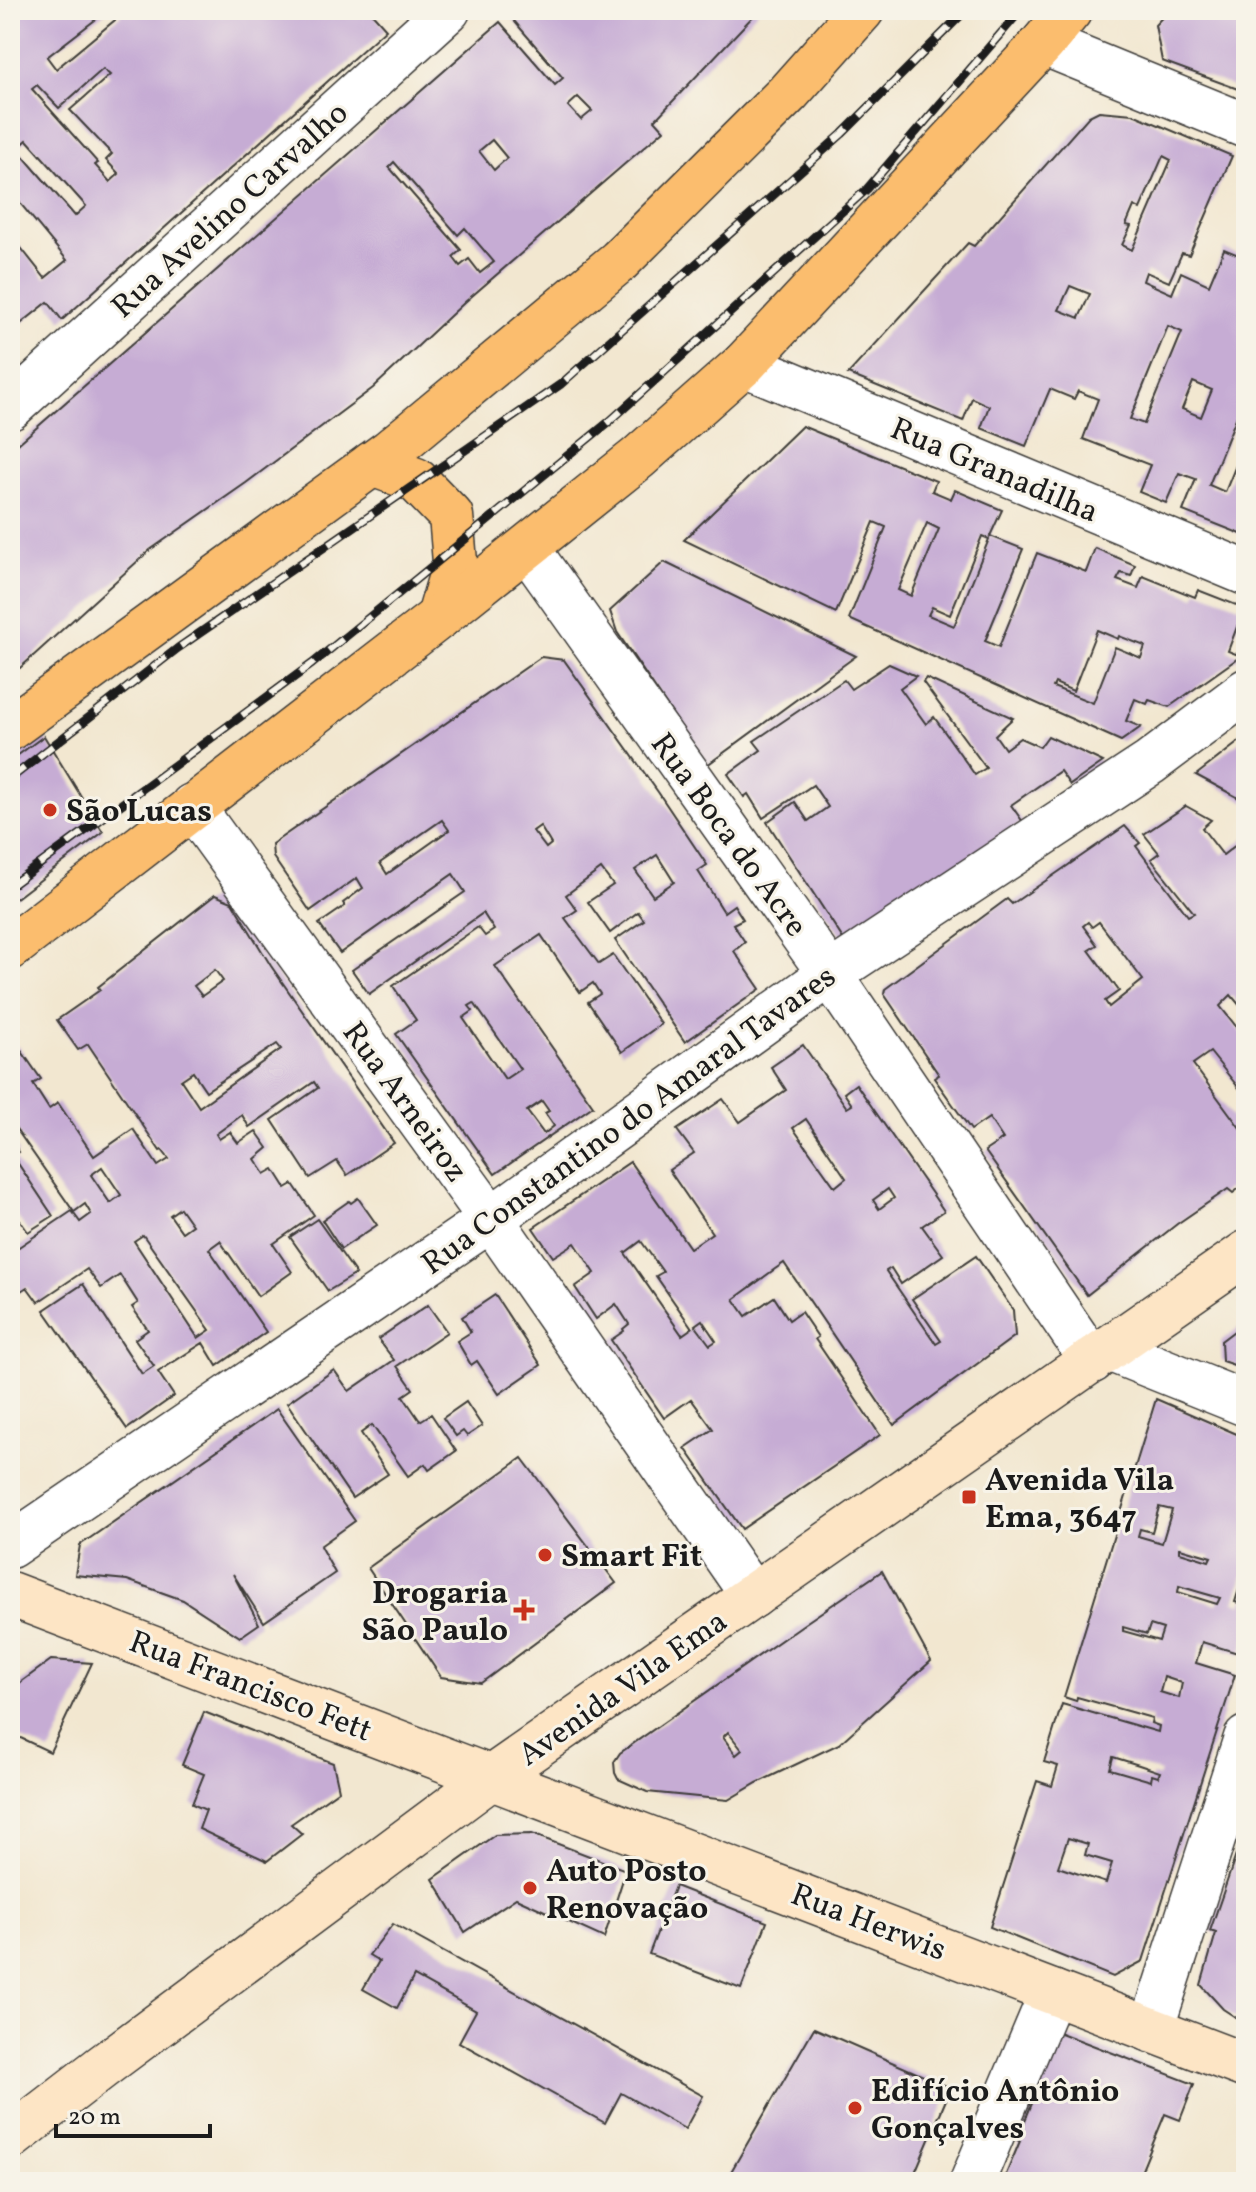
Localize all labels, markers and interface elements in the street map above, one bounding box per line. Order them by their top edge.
street label: Rua Avelino Carvalho [103,93,359,330]
street label: Rua Granadilha [883,408,1105,535]
street label: Rua Boca do Acre [639,725,817,947]
place label: São Lucas [66,791,212,835]
marker: São Lucas [41,801,59,819]
street label: Rua Constantino do Amaral Tavares [414,956,846,1287]
street label: Rua Arneiroz [330,1014,477,1192]
place label: Avenida Vila Ema, 3647 [985,1460,1174,1541]
marker: Avenida Vila Ema, 3647 [960,1488,978,1506]
place label: Smart Fit [561,1536,702,1580]
marker: Smart Fit [536,1546,554,1564]
place label: Drogaria São Paulo [362,1573,508,1654]
street label: Avenida Vila Ema [510,1601,737,1778]
marker: Drogaria São Paulo [515,1601,533,1619]
street label: Rua Francisco Fett [122,1621,378,1754]
place label: Auto Posto Renovação [546,1851,708,1932]
street label: Rua Herwis [784,1874,952,1974]
marker: Auto Posto Renovação [521,1879,539,1897]
place label: Edifício Antônio Gonçalves [871,2071,1119,2152]
scale bar [56,2088,210,2138]
marker: Edifício Antônio Gonçalves [846,2099,864,2117]
text: 20 m [68,2101,121,2135]

